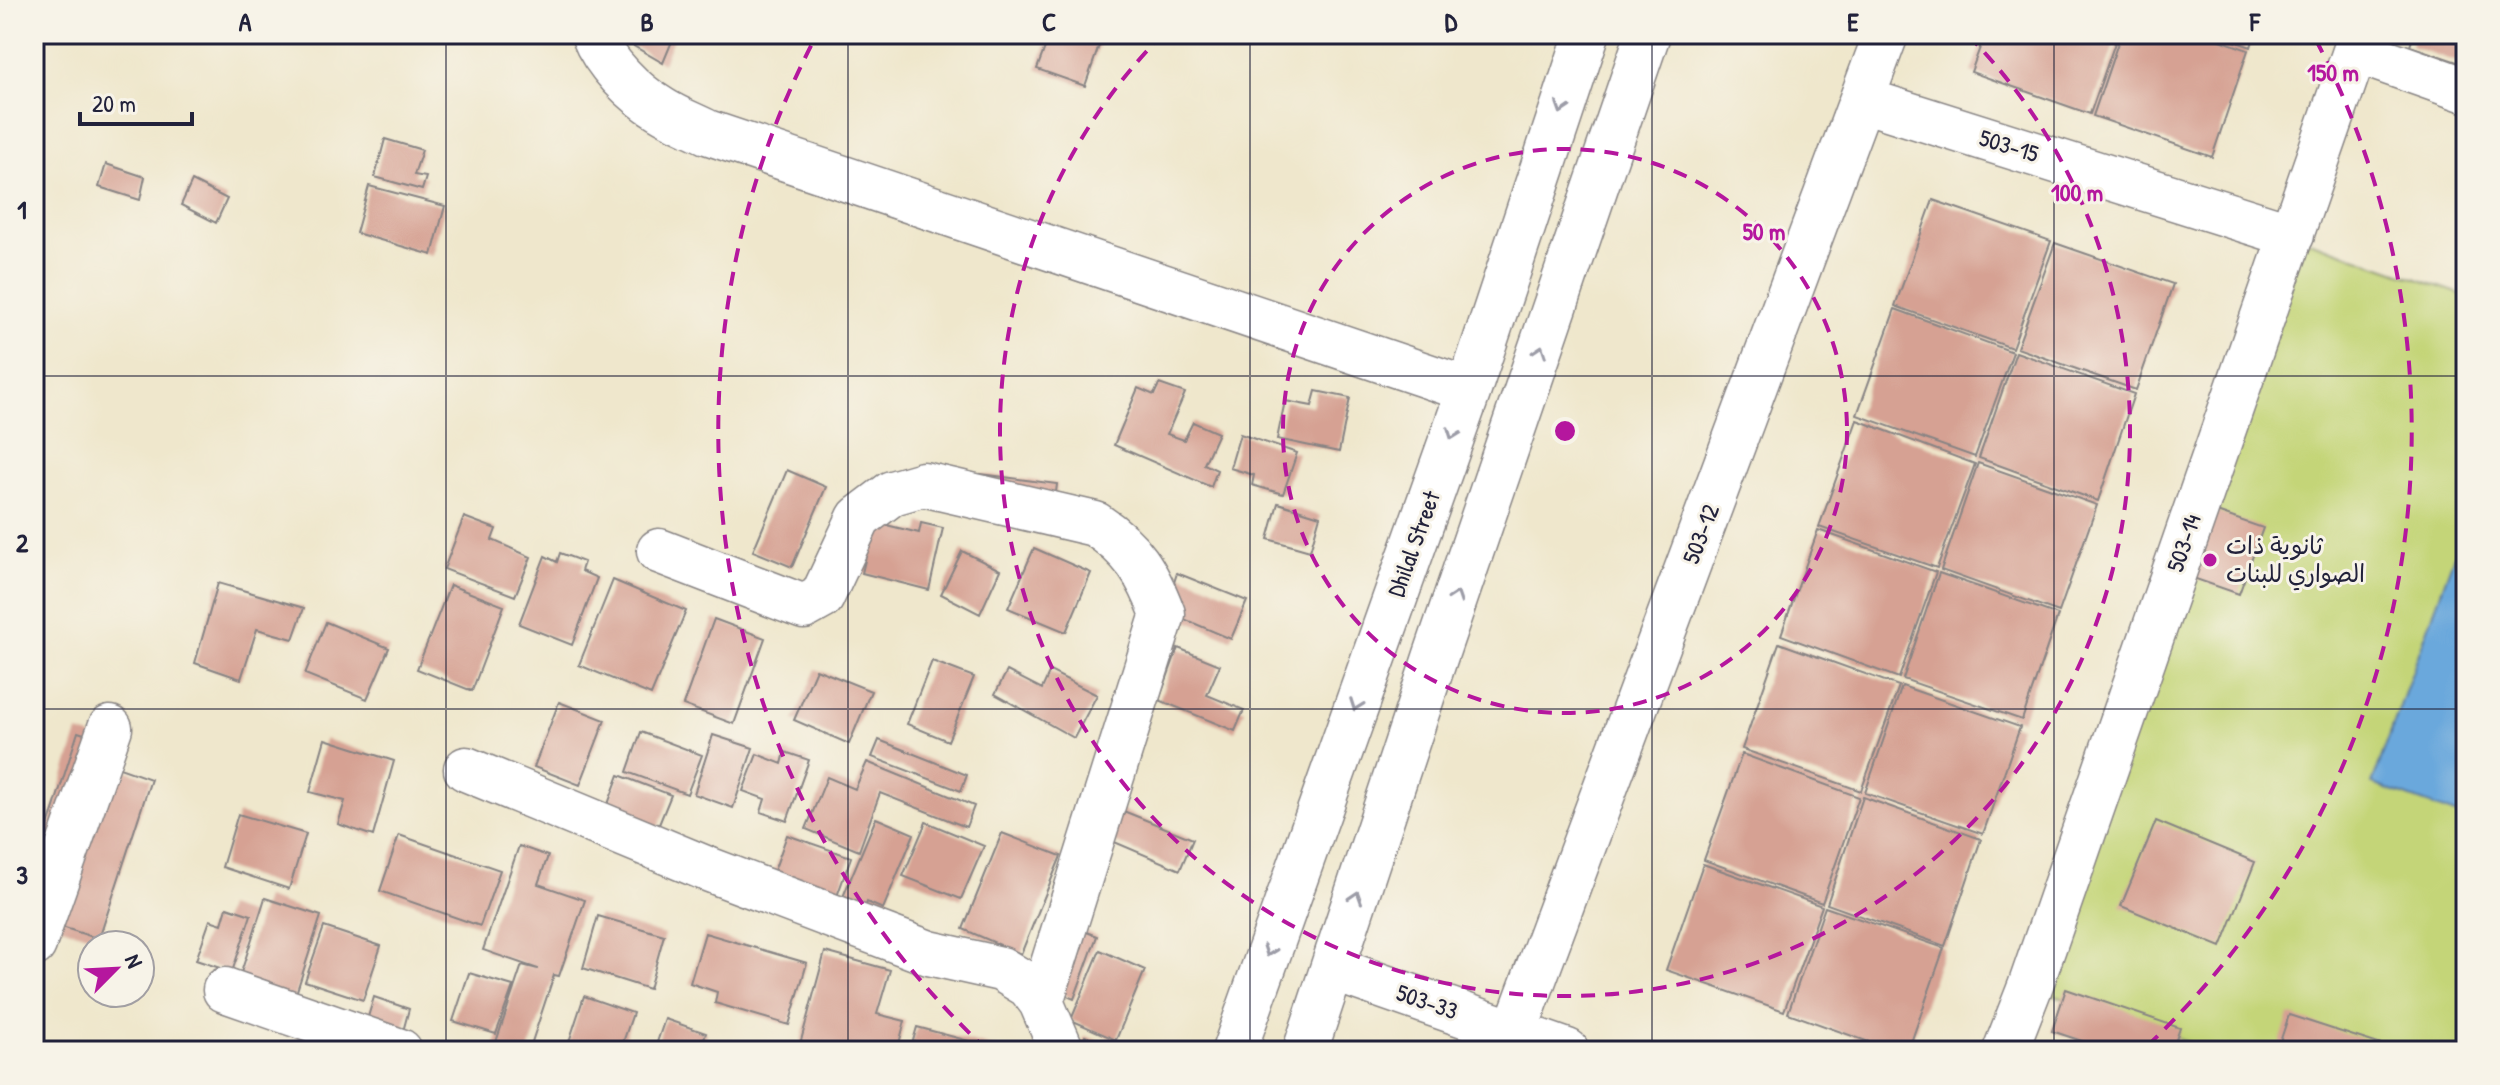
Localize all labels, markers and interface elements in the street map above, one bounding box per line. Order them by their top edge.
text: A [239,4,252,39]
text: B [640,4,654,39]
text: C [1042,4,1056,39]
text: D [1445,4,1458,39]
text: E [1847,4,1859,39]
text: F [2249,4,2261,39]
text: 150 m [2307,56,2359,88]
scale bar [80,76,192,126]
text: 20 m [92,87,136,119]
one-way arrow [1556,100,1572,114]
street label: 503-15 [1976,121,2043,169]
text: 100 m [2051,176,2103,208]
text: 1 [17,192,27,227]
text: 50 m [1743,215,1785,247]
one-way arrow [1530,345,1546,359]
centre of rings [1551,417,1579,445]
one-way arrow [1446,426,1462,440]
street label: Dhilal Street [1379,486,1447,601]
street label: 503-12 [1674,499,1726,568]
street label: 503-14 [2158,510,2208,576]
text: 2 [16,525,29,560]
place label: ثانوية ذات الصواري للبنات [2226,529,2365,591]
marker: ثانوية ذات الصواري للبنات [2201,551,2219,569]
one-way arrow [1446,591,1462,605]
one-way arrow [1349,698,1366,712]
text: 3 [16,857,28,892]
one-way arrow [1347,891,1363,905]
north arrow [76,929,156,1009]
one-way arrow [1263,943,1279,957]
text: N [118,949,150,973]
street label: 503-33 [1392,976,1462,1026]

